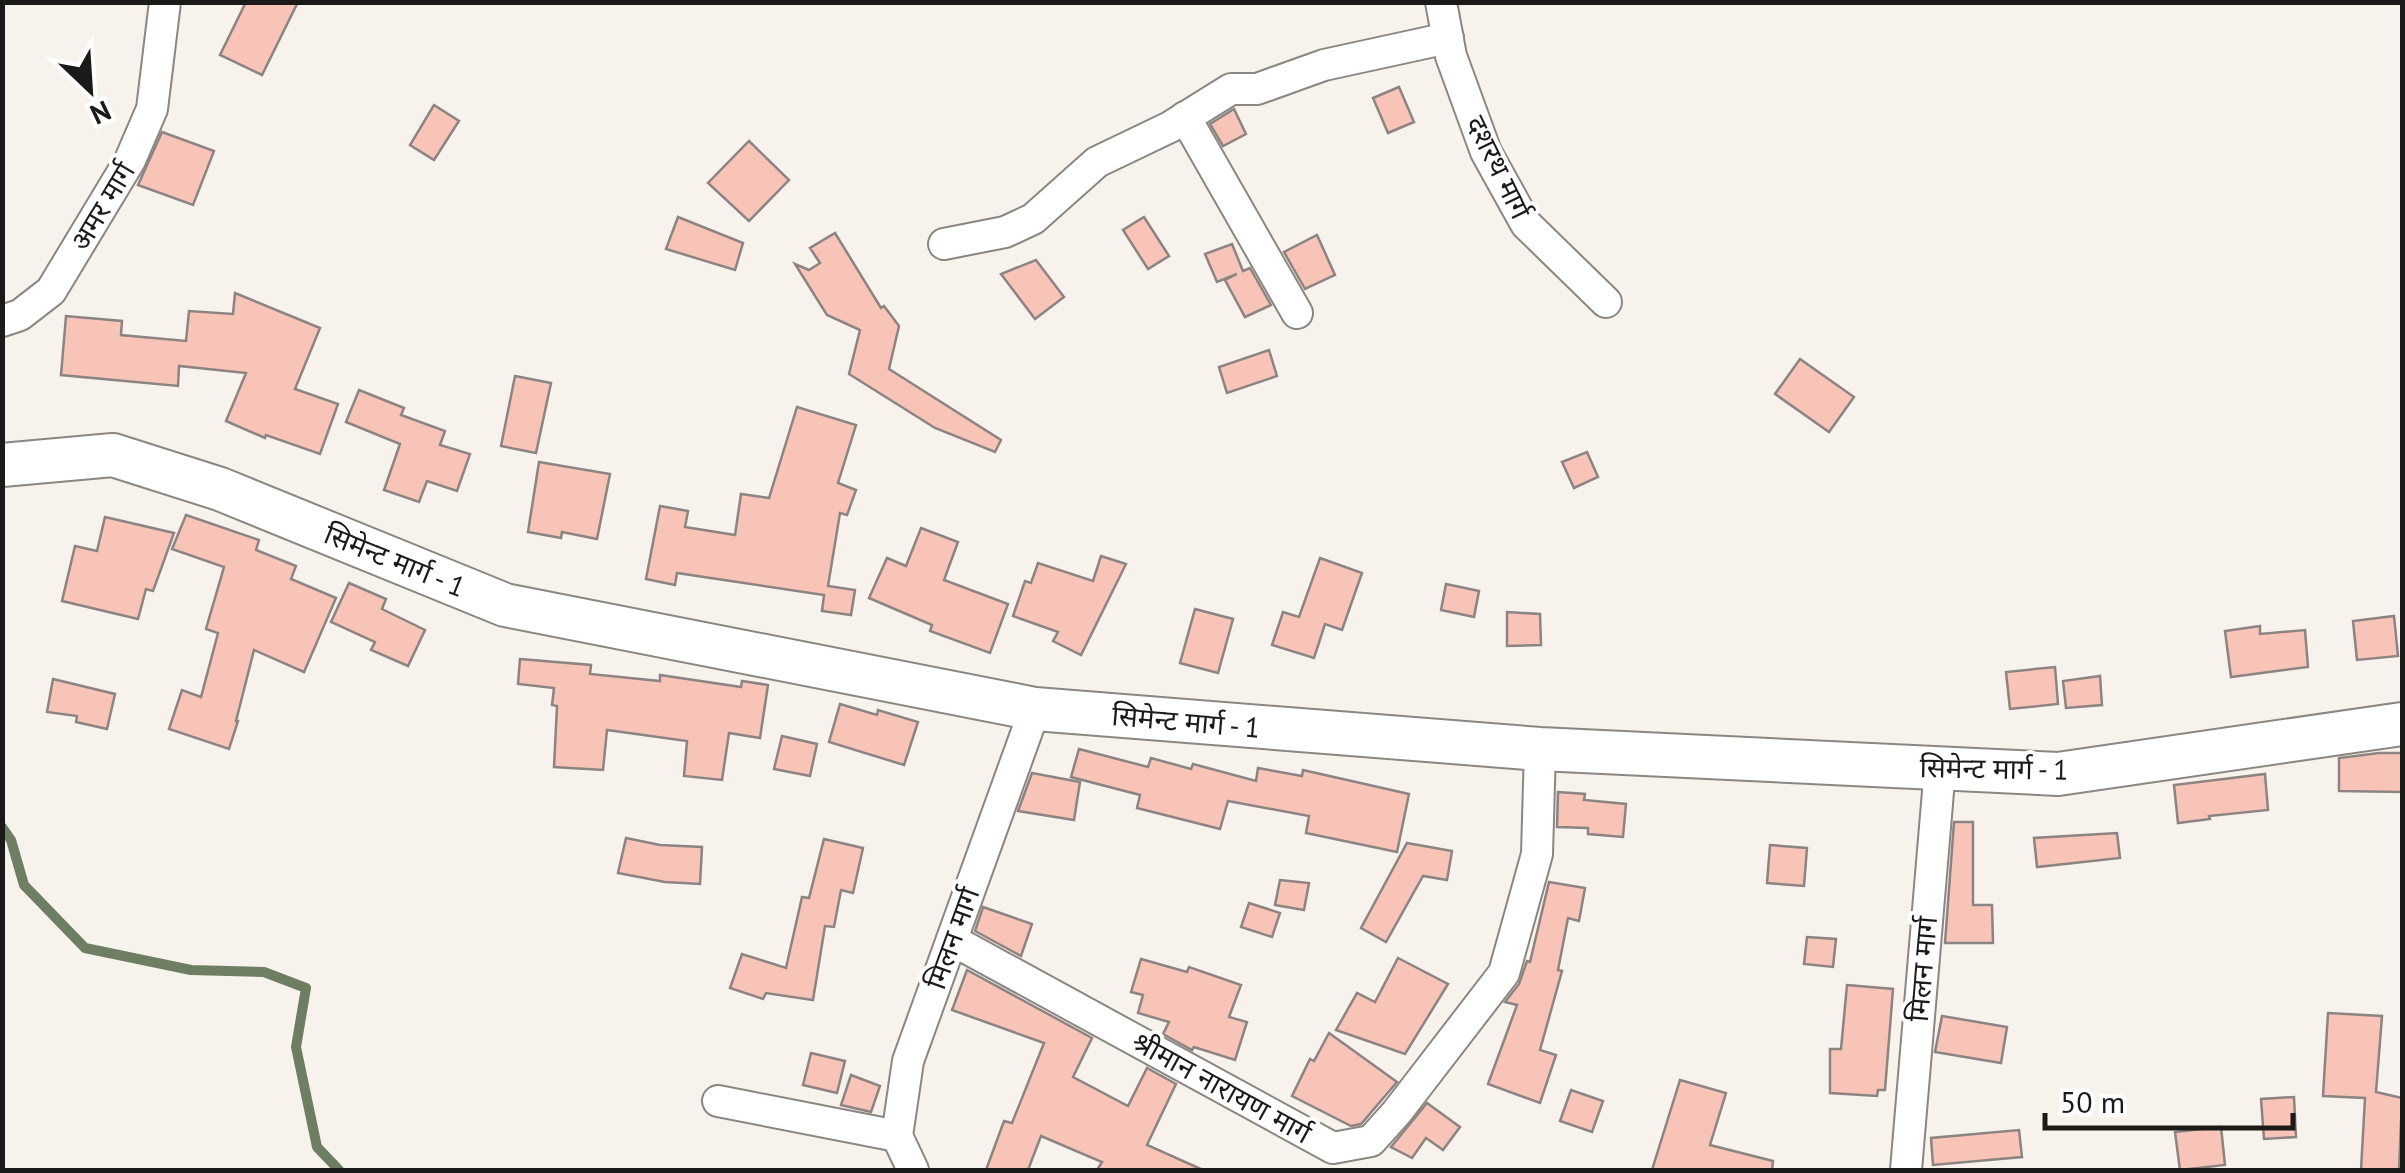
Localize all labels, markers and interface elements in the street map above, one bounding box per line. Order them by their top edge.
north arrow [40,40,140,140]
text: N [85,92,117,134]
street label: दशरथ मार्ग [1458,109,1540,226]
street label: अमर मार्ग [61,154,143,257]
street label: सिमेन्ट मार्ग - 1 [319,515,471,605]
street label: सिमेन्ट मार्ग - 1 [1110,696,1262,746]
street label: सिमेन्ट मार्ग - 1 [1919,748,2069,788]
street label: मिलन मार्ग [917,881,988,994]
street label: मिलन मार्ग [1899,913,1945,1023]
street label: श्रीमान नारायण मार्ग [1126,1023,1319,1152]
scale bar [2045,1068,2292,1130]
text: 50 m [2060,1082,2125,1121]

